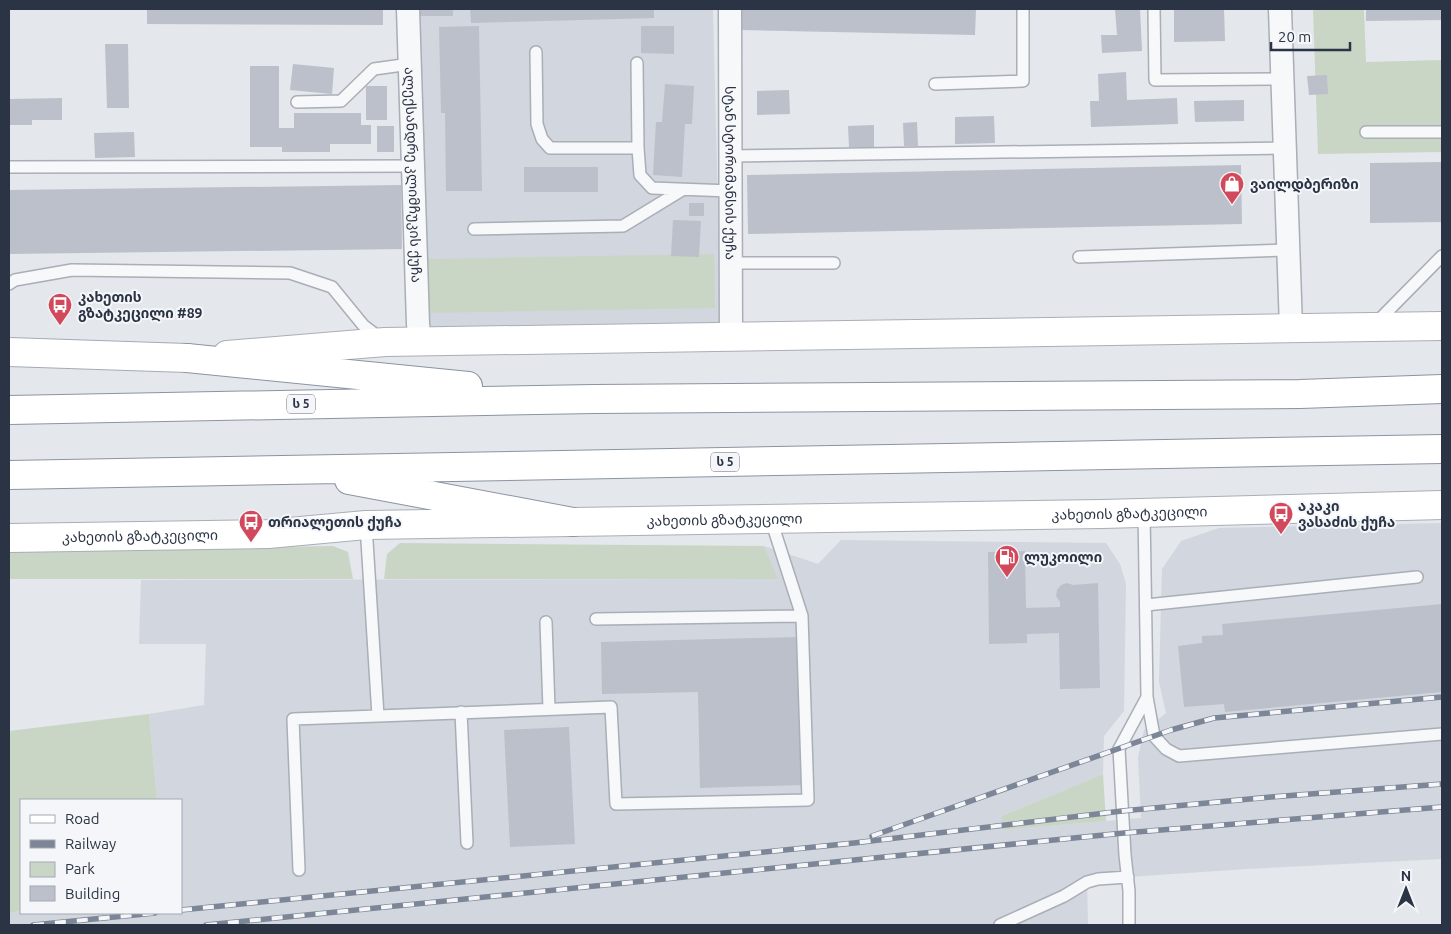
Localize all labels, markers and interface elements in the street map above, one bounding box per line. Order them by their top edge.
scale bar [1271,20,1350,52]
text: 20 m [1278,28,1311,45]
street label: ალექსანდრე კლიმჩუკის ქუჩა [401,67,425,283]
street label: სტან სტორიმანსის ქუჩა [721,86,739,260]
shop icon: ვაილდბერიზი [1219,171,1245,205]
place label: ვაილდბერიზი [1250,176,1359,193]
place label: კახეთის გზატკეცილი #89 [78,289,203,322]
bus stop icon: კახეთის გზატკეცილი #89 [47,292,73,326]
road number: ს 5 [287,394,315,414]
road number: ს 5 [711,452,739,472]
place label: აკაკი ვასაძის ქუჩა [1298,498,1395,531]
bus stop icon: აკაკი ვასაძის ქუჩა [1268,501,1294,535]
street label: კახეთის გზატკეცილი [1051,503,1208,524]
bus stop icon: თრიალეთის ქუჩა [238,509,264,543]
street label: კახეთის გზატკეცილი [646,510,803,530]
place label: თრიალეთის ქუჩა [268,514,402,531]
street label: კახეთის გზატკეცილი [62,527,218,546]
fuel station icon: ლუკოილი [994,544,1020,578]
place label: ლუკოილი [1024,549,1102,566]
legend [20,799,182,914]
text: Road [65,810,100,827]
text: Railway [65,835,116,852]
text: Park [65,860,95,877]
north arrow [1381,864,1431,914]
text: N [1401,868,1411,884]
text: Building [65,885,120,902]

